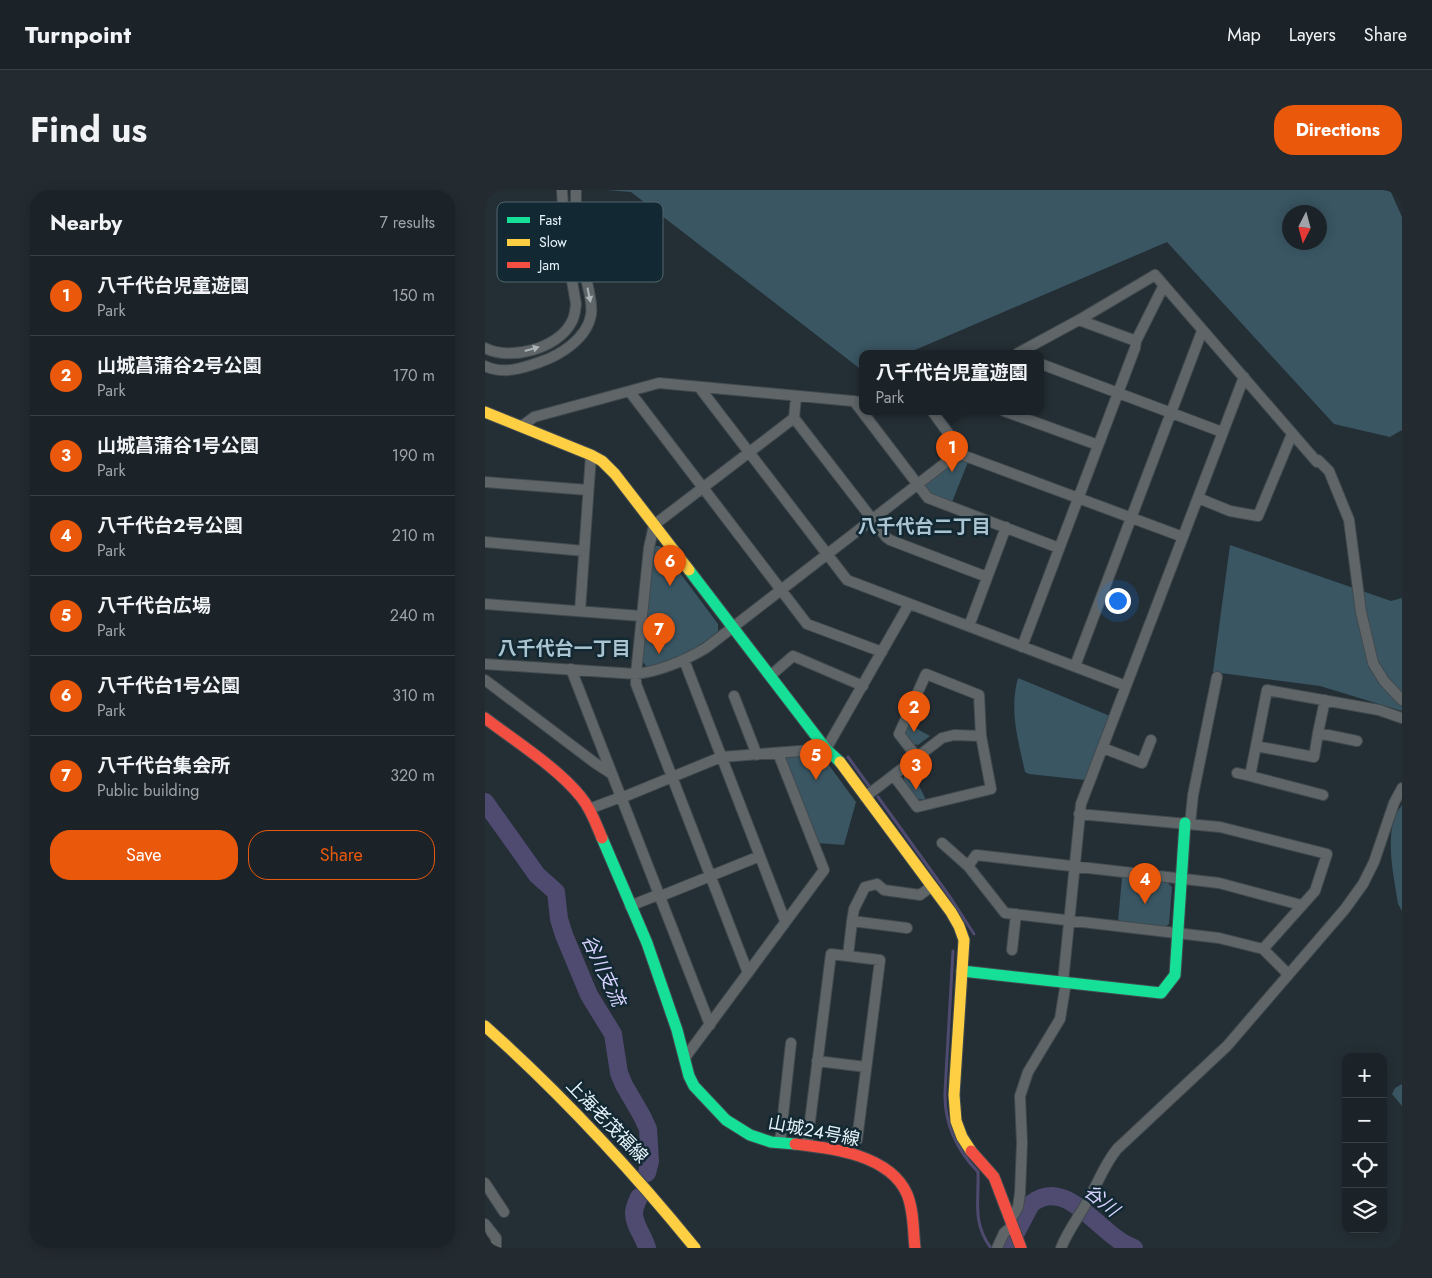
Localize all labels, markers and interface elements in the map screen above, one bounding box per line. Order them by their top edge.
text: Turnpoint [25,17,131,52]
text: Map [1227,22,1261,48]
text: Layers [1289,22,1336,48]
text: Share [1364,22,1407,48]
text: Find us [30,105,147,155]
button: Directions [1274,105,1402,155]
legend [497,202,663,282]
north arrow [1282,205,1327,250]
text: Nearby [50,208,122,238]
text: Fast [539,210,562,230]
text: 7 results [379,211,435,234]
text: Slow [539,232,567,252]
text: Jam [537,255,560,275]
text: 八千代台児童遊園 [97,272,249,299]
text: 1 [62,284,70,307]
text: 150 m [392,284,435,307]
one-way arrow [586,287,594,303]
text: Park [97,299,126,322]
one-way arrow [524,345,539,353]
popup [859,350,1044,415]
text: 山城菖蒲谷2号公園 [97,352,261,379]
text: 八千代台児童遊園 [875,359,1028,386]
text: 2 [61,364,71,387]
text: 170 m [393,364,435,387]
text: Park [97,379,126,402]
text: Park [875,386,904,409]
pin: 1 [936,431,968,472]
text: 山城菖蒲谷1号公園 [97,432,259,459]
text: 3 [61,444,71,467]
text: 190 m [392,444,435,467]
text: Park [97,459,126,482]
text: 八千代台2号公園 [97,512,242,539]
district label: 八千代台二丁目 [857,513,991,540]
text: 4 [60,524,72,547]
text: 210 m [392,524,435,547]
text: Park [97,539,126,562]
pin: 6 [654,545,686,586]
your location [1105,588,1131,614]
text: 八千代台広場 [97,592,211,619]
text: 5 [61,604,71,627]
text: 240 m [390,604,435,627]
pin: 7 [643,613,675,654]
text: Park [97,619,126,642]
district label: 八千代台一丁目 [497,635,631,662]
text: 八千代台1号公園 [97,672,240,699]
text: 6 [61,684,71,707]
text: 310 m [392,684,435,707]
pin: 2 [898,691,930,732]
text: Park [97,699,126,722]
pin: 5 [800,739,832,780]
pin: 3 [900,749,932,790]
text: 八千代台集会所 [97,752,230,779]
text: 7 [61,764,71,787]
text: 320 m [390,764,435,787]
text: Public building [97,779,199,802]
button: Save [50,830,238,880]
button: Share [248,830,435,880]
pin: 4 [1129,863,1161,904]
water label: 谷川支流 [575,930,633,1013]
map controls [1342,1053,1387,1233]
button: + [1342,1053,1387,1098]
street label: 上海老茂福線 [560,1073,654,1169]
button: − [1342,1098,1387,1143]
street label: 山城２４号線 [766,1109,862,1153]
button: locate [1342,1143,1387,1188]
water label: 谷川 [1078,1178,1126,1224]
button: layers [1342,1188,1387,1233]

